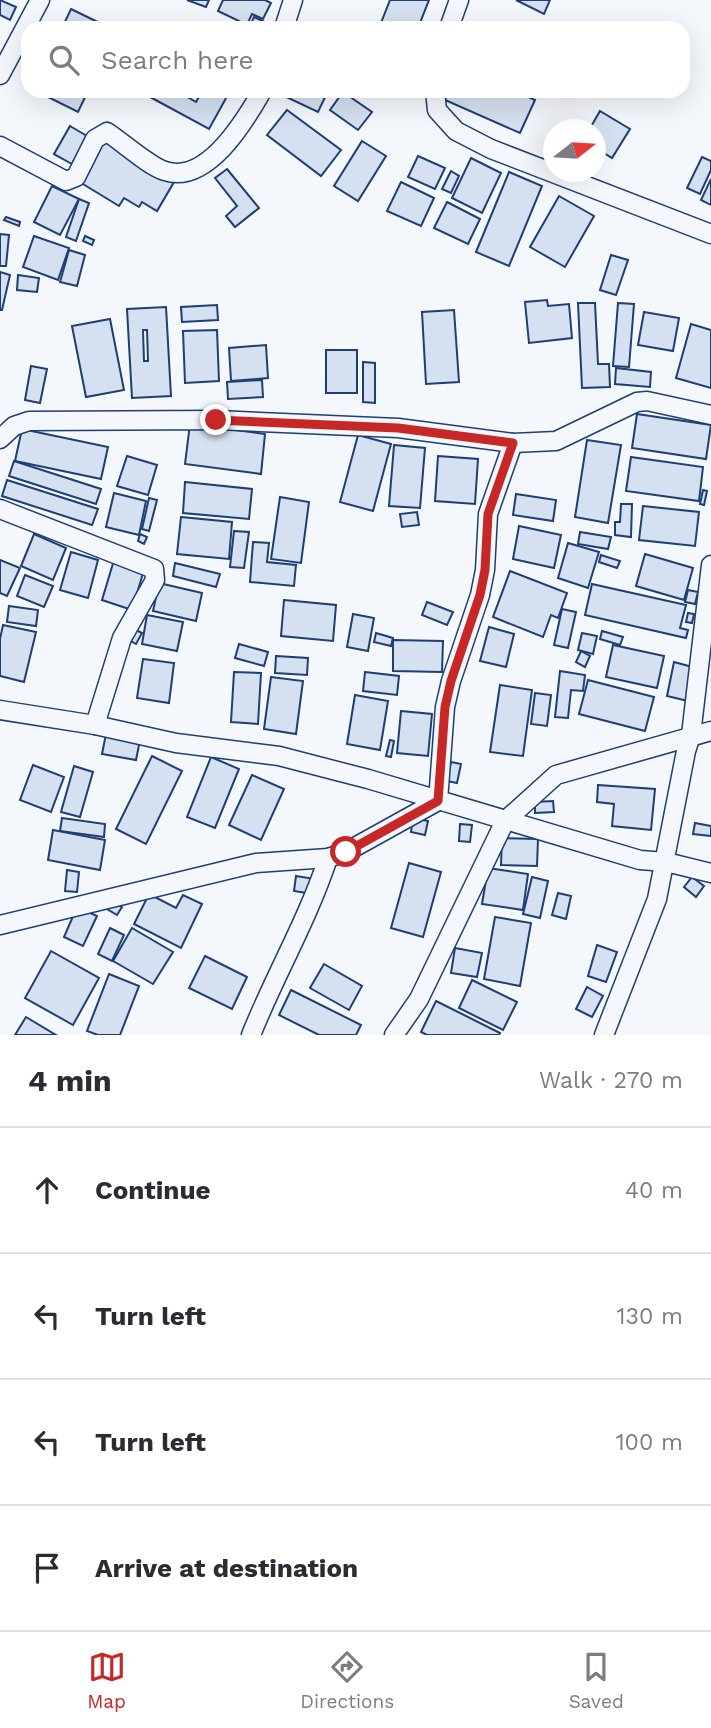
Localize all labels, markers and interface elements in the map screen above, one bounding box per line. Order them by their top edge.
search box [21,21,690,98]
icon: search [45,41,83,79]
text: Search here [101,45,253,75]
north arrow [543,119,606,182]
route end [200,404,231,435]
route start [330,836,361,867]
text: 4 min [28,1063,112,1098]
text: Walk · 270 m [539,1067,683,1094]
icon: ahead [28,1171,66,1209]
text: Continue [95,1175,211,1205]
text: 40 m [625,1177,683,1204]
icon: left [28,1297,66,1335]
text: Turn left [95,1301,206,1331]
text: 130 m [617,1303,683,1330]
icon: left [28,1423,66,1461]
text: Turn left [95,1427,206,1457]
text: 100 m [616,1429,683,1456]
icon: arrive [28,1549,66,1587]
text: Arrive at destination [95,1553,358,1583]
tab: Map [87,1648,126,1713]
tab: Directions [300,1648,394,1713]
tab: Saved [569,1648,624,1713]

